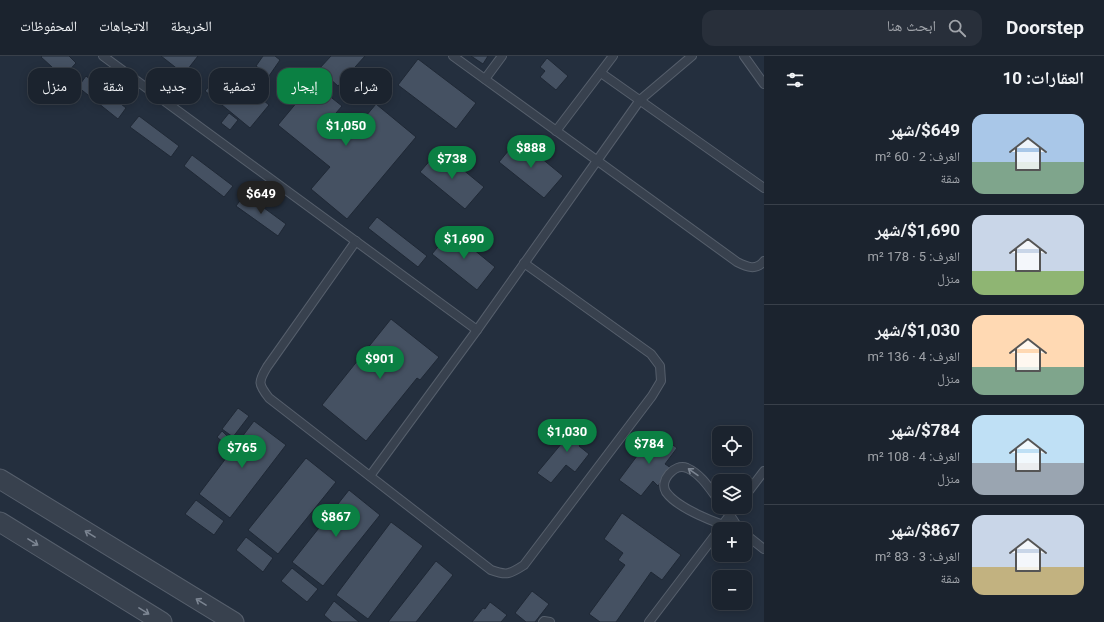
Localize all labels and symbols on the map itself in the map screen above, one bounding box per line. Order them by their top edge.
pin: $1,050 [313,113,379,147]
pin: $888 [507,135,555,169]
pin: $738 [428,146,476,180]
pin: $649 [237,181,285,215]
pin: $1,690 [431,226,497,260]
pin: $901 [356,346,404,380]
pin: $1,030 [534,419,600,453]
pin: $784 [625,431,673,465]
pin: $765 [218,435,266,469]
one-way arrow [687,468,698,476]
pin: $867 [312,504,360,538]
one-way arrow [84,529,96,537]
one-way arrow [27,539,39,547]
one-way arrow [195,597,207,605]
one-way arrow [138,607,150,615]

